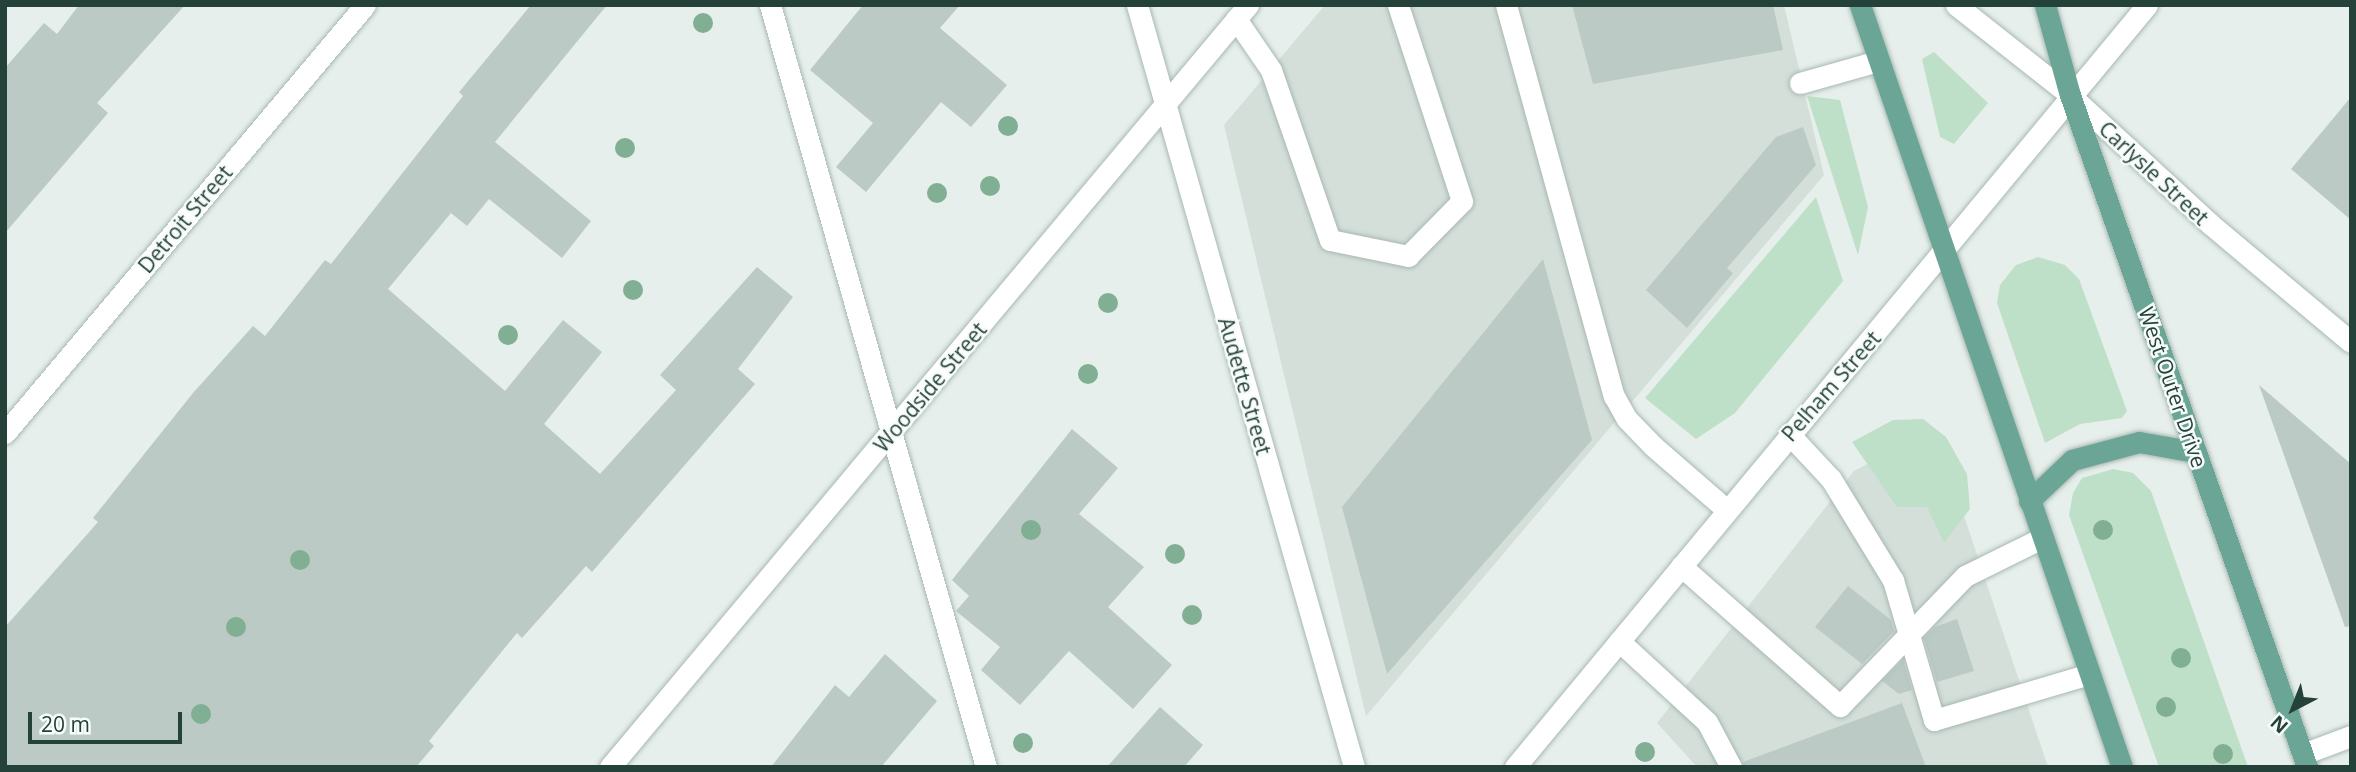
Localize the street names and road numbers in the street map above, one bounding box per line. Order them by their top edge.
street label: Carlysle Street [2094,116,2214,230]
street label: Detroit Street [133,160,237,278]
street label: West Outer Drive [2134,303,2212,471]
street label: Audette Street [1213,314,1277,458]
street label: Woodside Street [868,317,992,457]
street label: Pelham Street [1776,326,1886,446]

